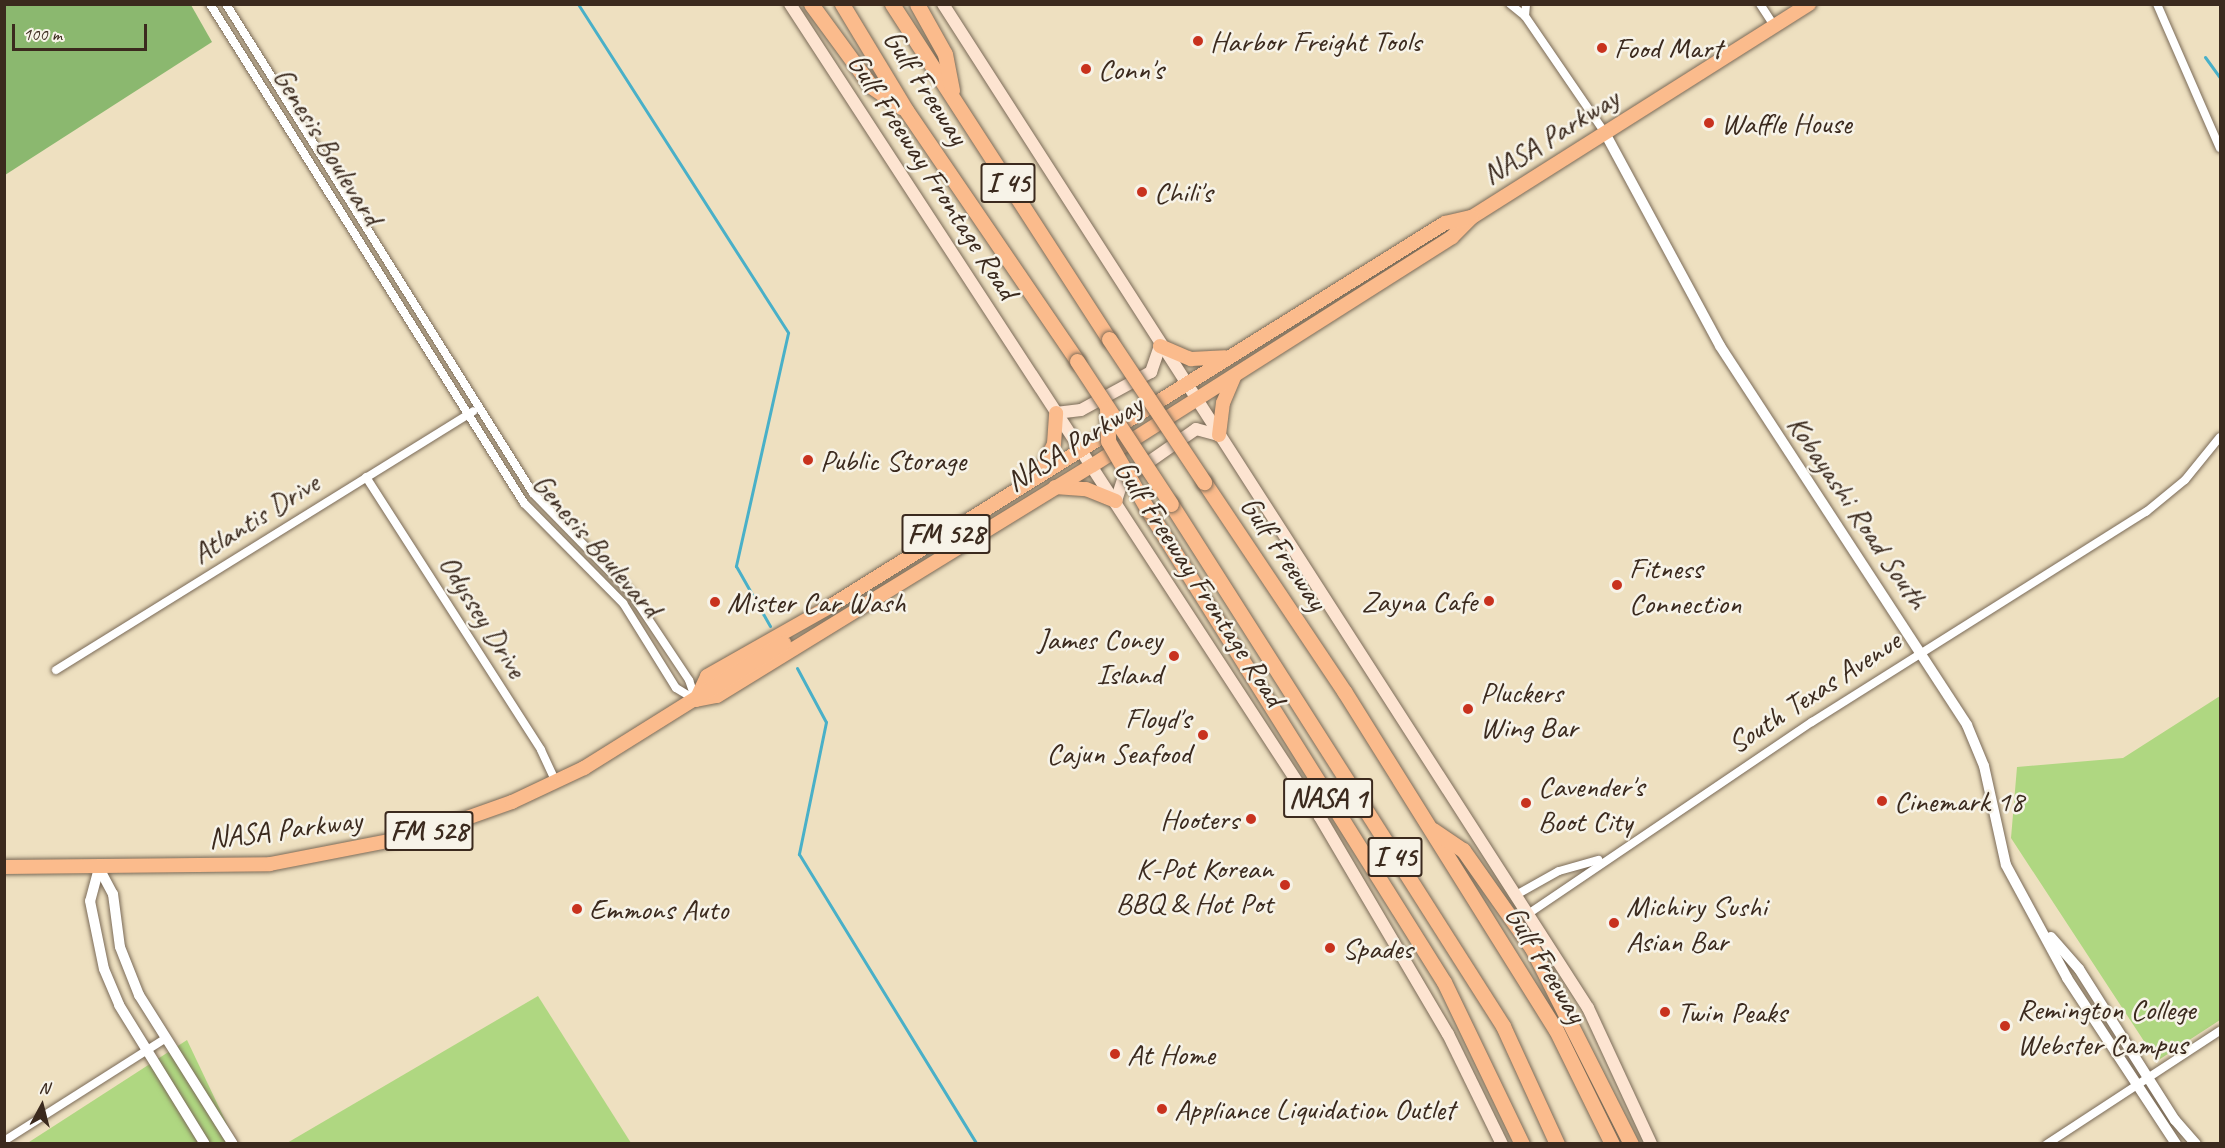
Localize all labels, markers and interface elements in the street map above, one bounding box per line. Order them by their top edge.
scale bar [15,12,150,50]
text: 100 m [23,23,62,45]
street label: Gulf Freeway [876,23,976,151]
place label: Harbor Freight Tools [1210,23,1421,59]
place label: Food Mart [1614,30,1723,66]
marker: Harbor Freight Tools [1191,34,1205,48]
marker: Food Mart [1595,41,1609,55]
street label: Gulf Freeway Frontage Road [841,47,1025,305]
place label: Conn's [1098,51,1163,87]
street label: Genesis Boulevard [265,61,391,231]
marker: Conn's [1079,62,1093,76]
street label: NASA Parkway [1475,80,1625,192]
place label: Waffle House [1721,105,1851,141]
marker: Waffle House [1702,116,1716,130]
road number: I 45 [980,158,1036,208]
place label: Chili's [1154,174,1212,210]
marker: Chili's [1135,185,1149,199]
street label: NASA Parkway [999,387,1149,499]
street label: Kobayashi Road South [1780,408,1936,616]
place label: Public Storage [820,442,965,478]
marker: Public Storage [801,453,815,467]
street label: Gulf Freeway Frontage Road [1108,454,1292,712]
street label: Atlantis Drive [185,465,325,571]
street label: Genesis Boulevard [525,466,669,624]
street label: Gulf Freeway [1233,490,1335,616]
road number: FM 528 [901,509,991,559]
street label: Odyssey Drive [431,548,535,684]
place label: Fitness Connection [1629,550,1741,620]
marker: Fitness Connection [1610,578,1624,592]
place label: Zayna Cafe [1361,583,1477,619]
place label: Mister Car Wash [727,584,906,620]
marker: Zayna Cafe [1482,594,1496,608]
marker: Mister Car Wash [708,595,722,609]
place label: James Coney Island [1038,621,1162,692]
street label: South Texas Avenue [1722,623,1906,761]
marker: James Coney Island [1167,649,1181,663]
place label: Pluckers Wing Bar [1480,674,1579,744]
place label: Floyd's Cajun Seafood [1048,700,1191,771]
marker: Pluckers Wing Bar [1461,702,1475,716]
marker: Floyd's Cajun Seafood [1196,728,1210,742]
place label: Cavender's Boot City [1538,768,1644,838]
road number: NASA 1 [1283,773,1373,823]
place label: Cinemark 18 [1894,783,2024,819]
marker: Cinemark 18 [1875,794,1889,808]
marker: Cavender's Boot City [1519,796,1533,810]
place label: Hooters [1160,801,1239,837]
street label: NASA Parkway [206,802,364,856]
road number: FM 528 [384,806,474,856]
marker: Hooters [1244,812,1258,826]
road number: I 45 [1366,832,1424,882]
place label: K-Pot Korean BBQ & Hot Pot [1116,850,1273,920]
marker: K-Pot Korean BBQ & Hot Pot [1278,878,1292,892]
place label: Michiry Sushi Asian Bar [1626,888,1766,958]
place label: Emmons Auto [589,891,728,927]
street label: Gulf Freeway [1497,900,1595,1028]
marker: Emmons Auto [570,902,584,916]
marker: Michiry Sushi Asian Bar [1607,916,1621,930]
place label: Spades [1342,930,1413,966]
marker: Spades [1323,941,1337,955]
place label: Remington College Webster Campus [2017,991,2195,1062]
place label: Twin Peaks [1677,994,1786,1030]
marker: Twin Peaks [1658,1005,1672,1019]
marker: Remington College Webster Campus [1998,1019,2012,1033]
place label: At Home [1127,1036,1213,1072]
marker: At Home [1108,1047,1122,1061]
north arrow [12,1076,72,1136]
text: N [38,1078,50,1099]
place label: Appliance Liquidation Outlet [1174,1091,1455,1127]
marker: Appliance Liquidation Outlet [1155,1102,1169,1116]

